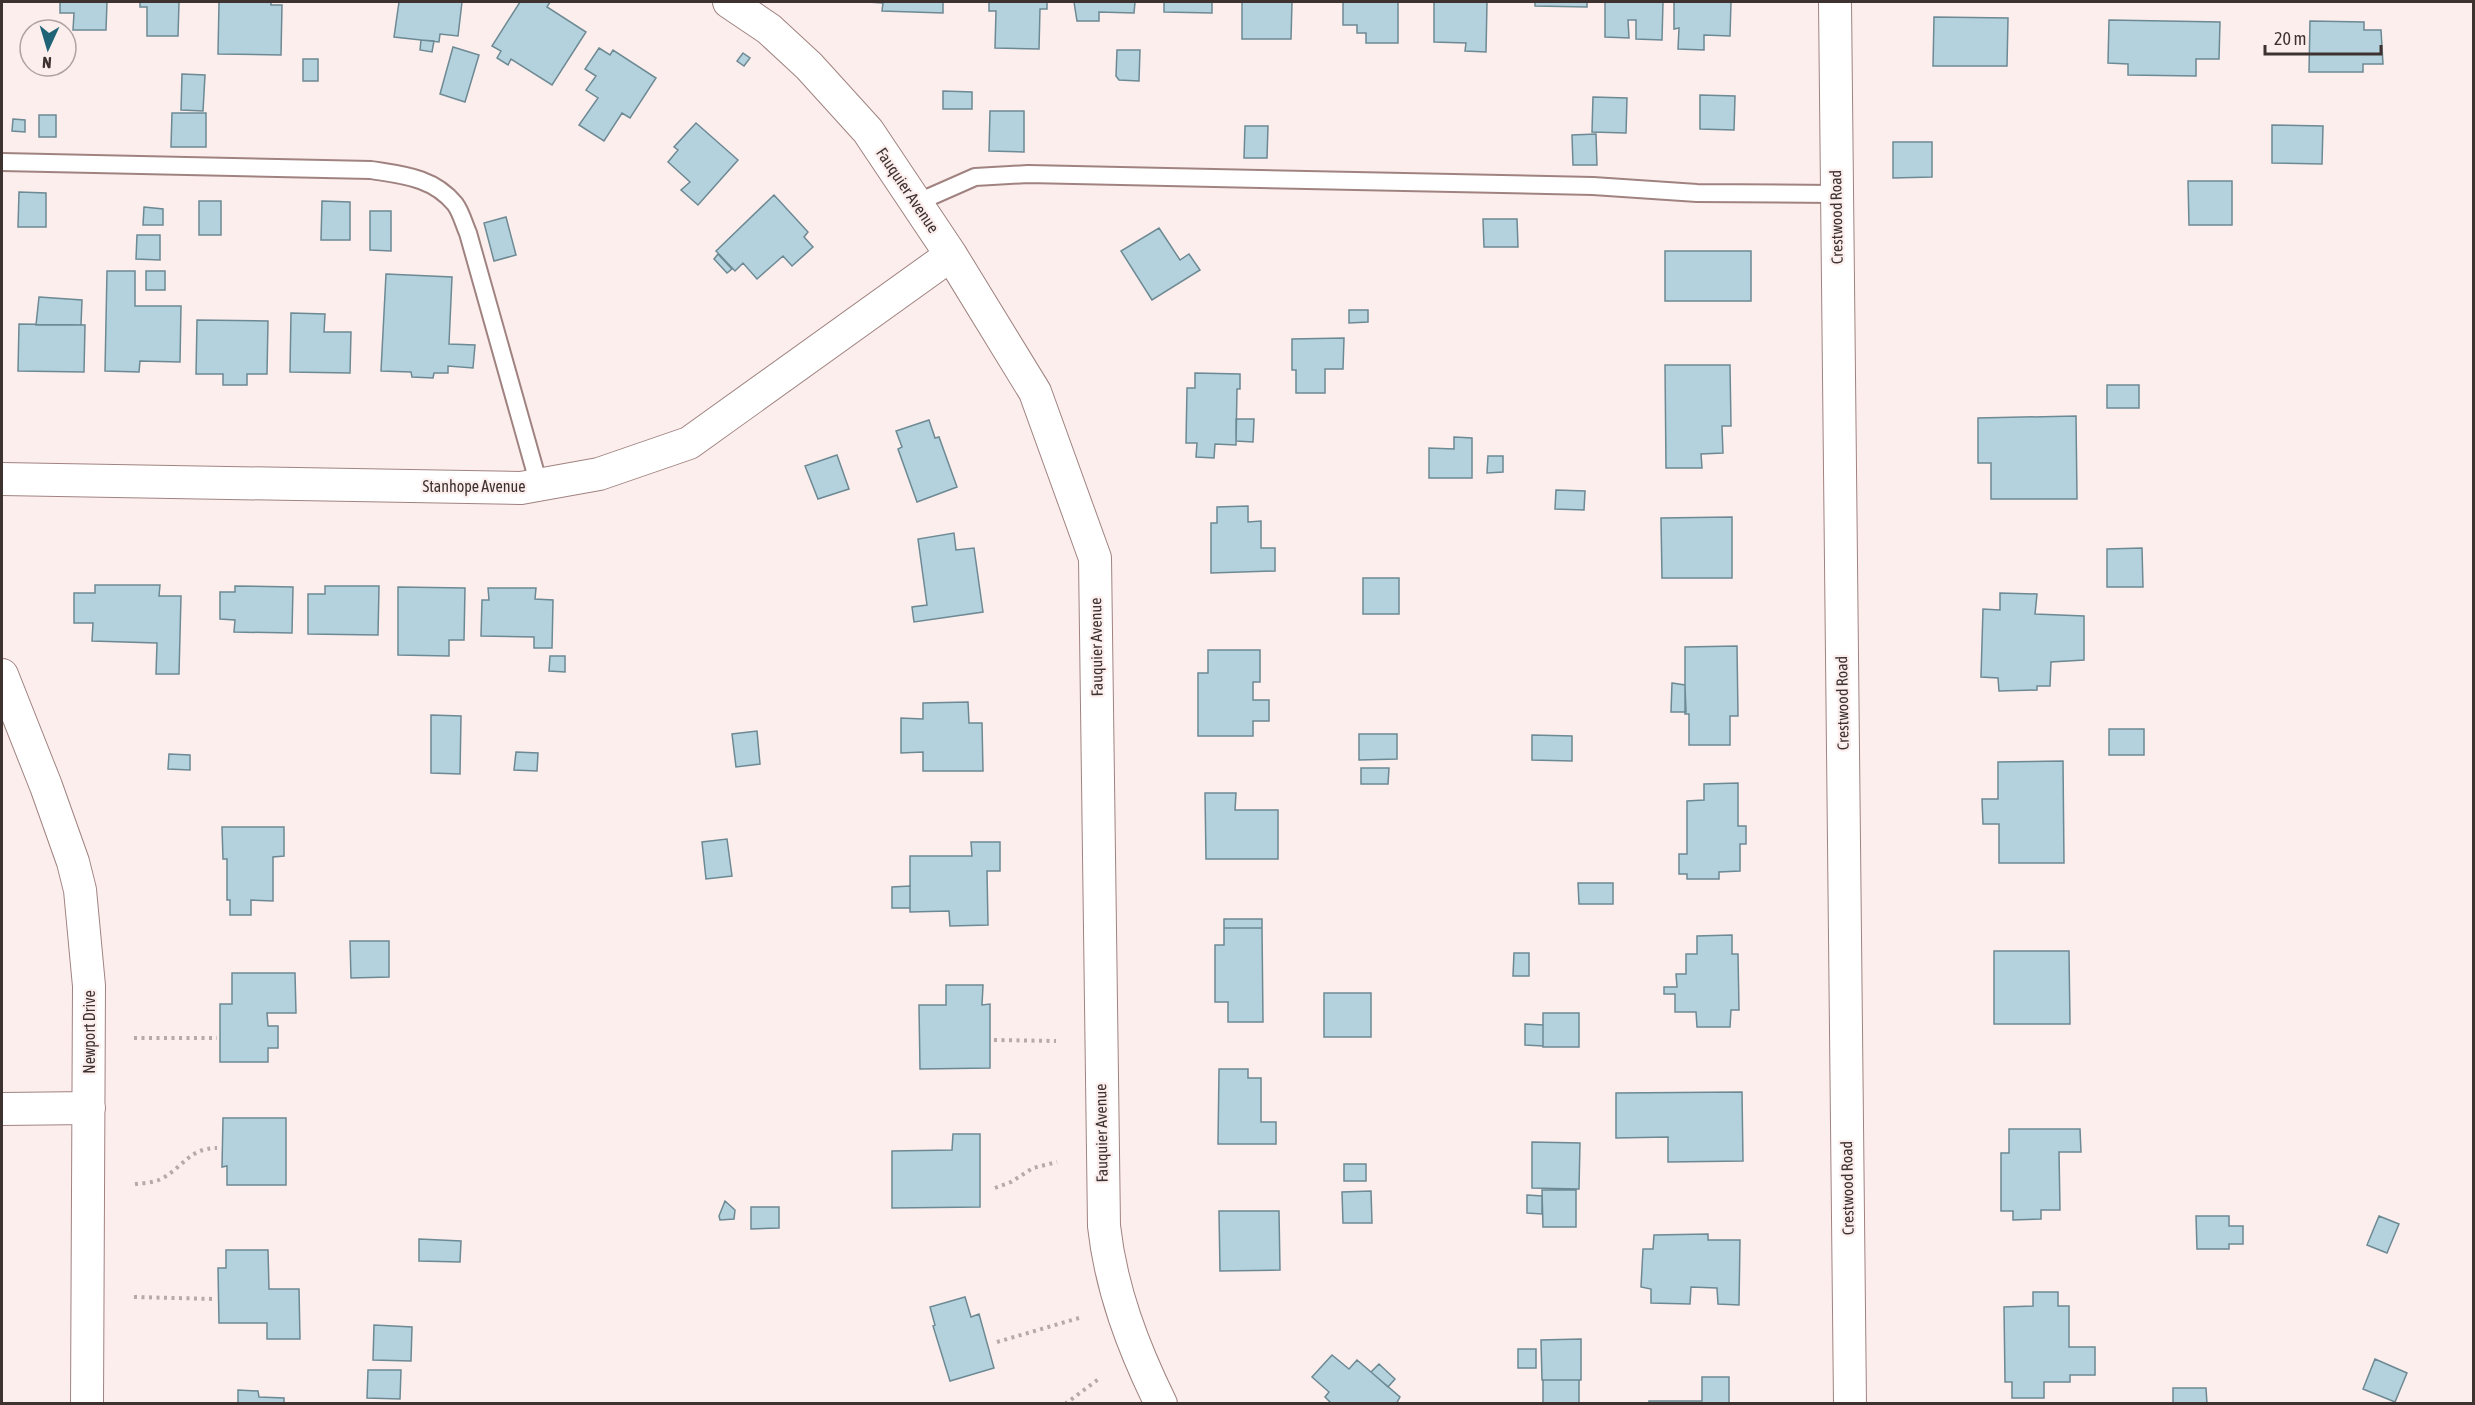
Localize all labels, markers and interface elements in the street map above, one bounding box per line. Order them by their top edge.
north arrow [18,18,78,78]
scale bar [2265,18,2380,56]
text: 20 m [2274,28,2306,49]
text: N [42,54,52,72]
street label: Fauquier Avenue [872,144,943,237]
street label: Crestwood Road [1826,170,1846,264]
street label: Stanhope Avenue [422,477,526,496]
street label: Fauquier Avenue [1086,597,1107,697]
street label: Crestwood Road [1832,656,1852,750]
street label: Newport Drive [80,990,99,1074]
street label: Fauquier Avenue [1091,1083,1112,1183]
street label: Crestwood Road [1837,1141,1857,1235]

